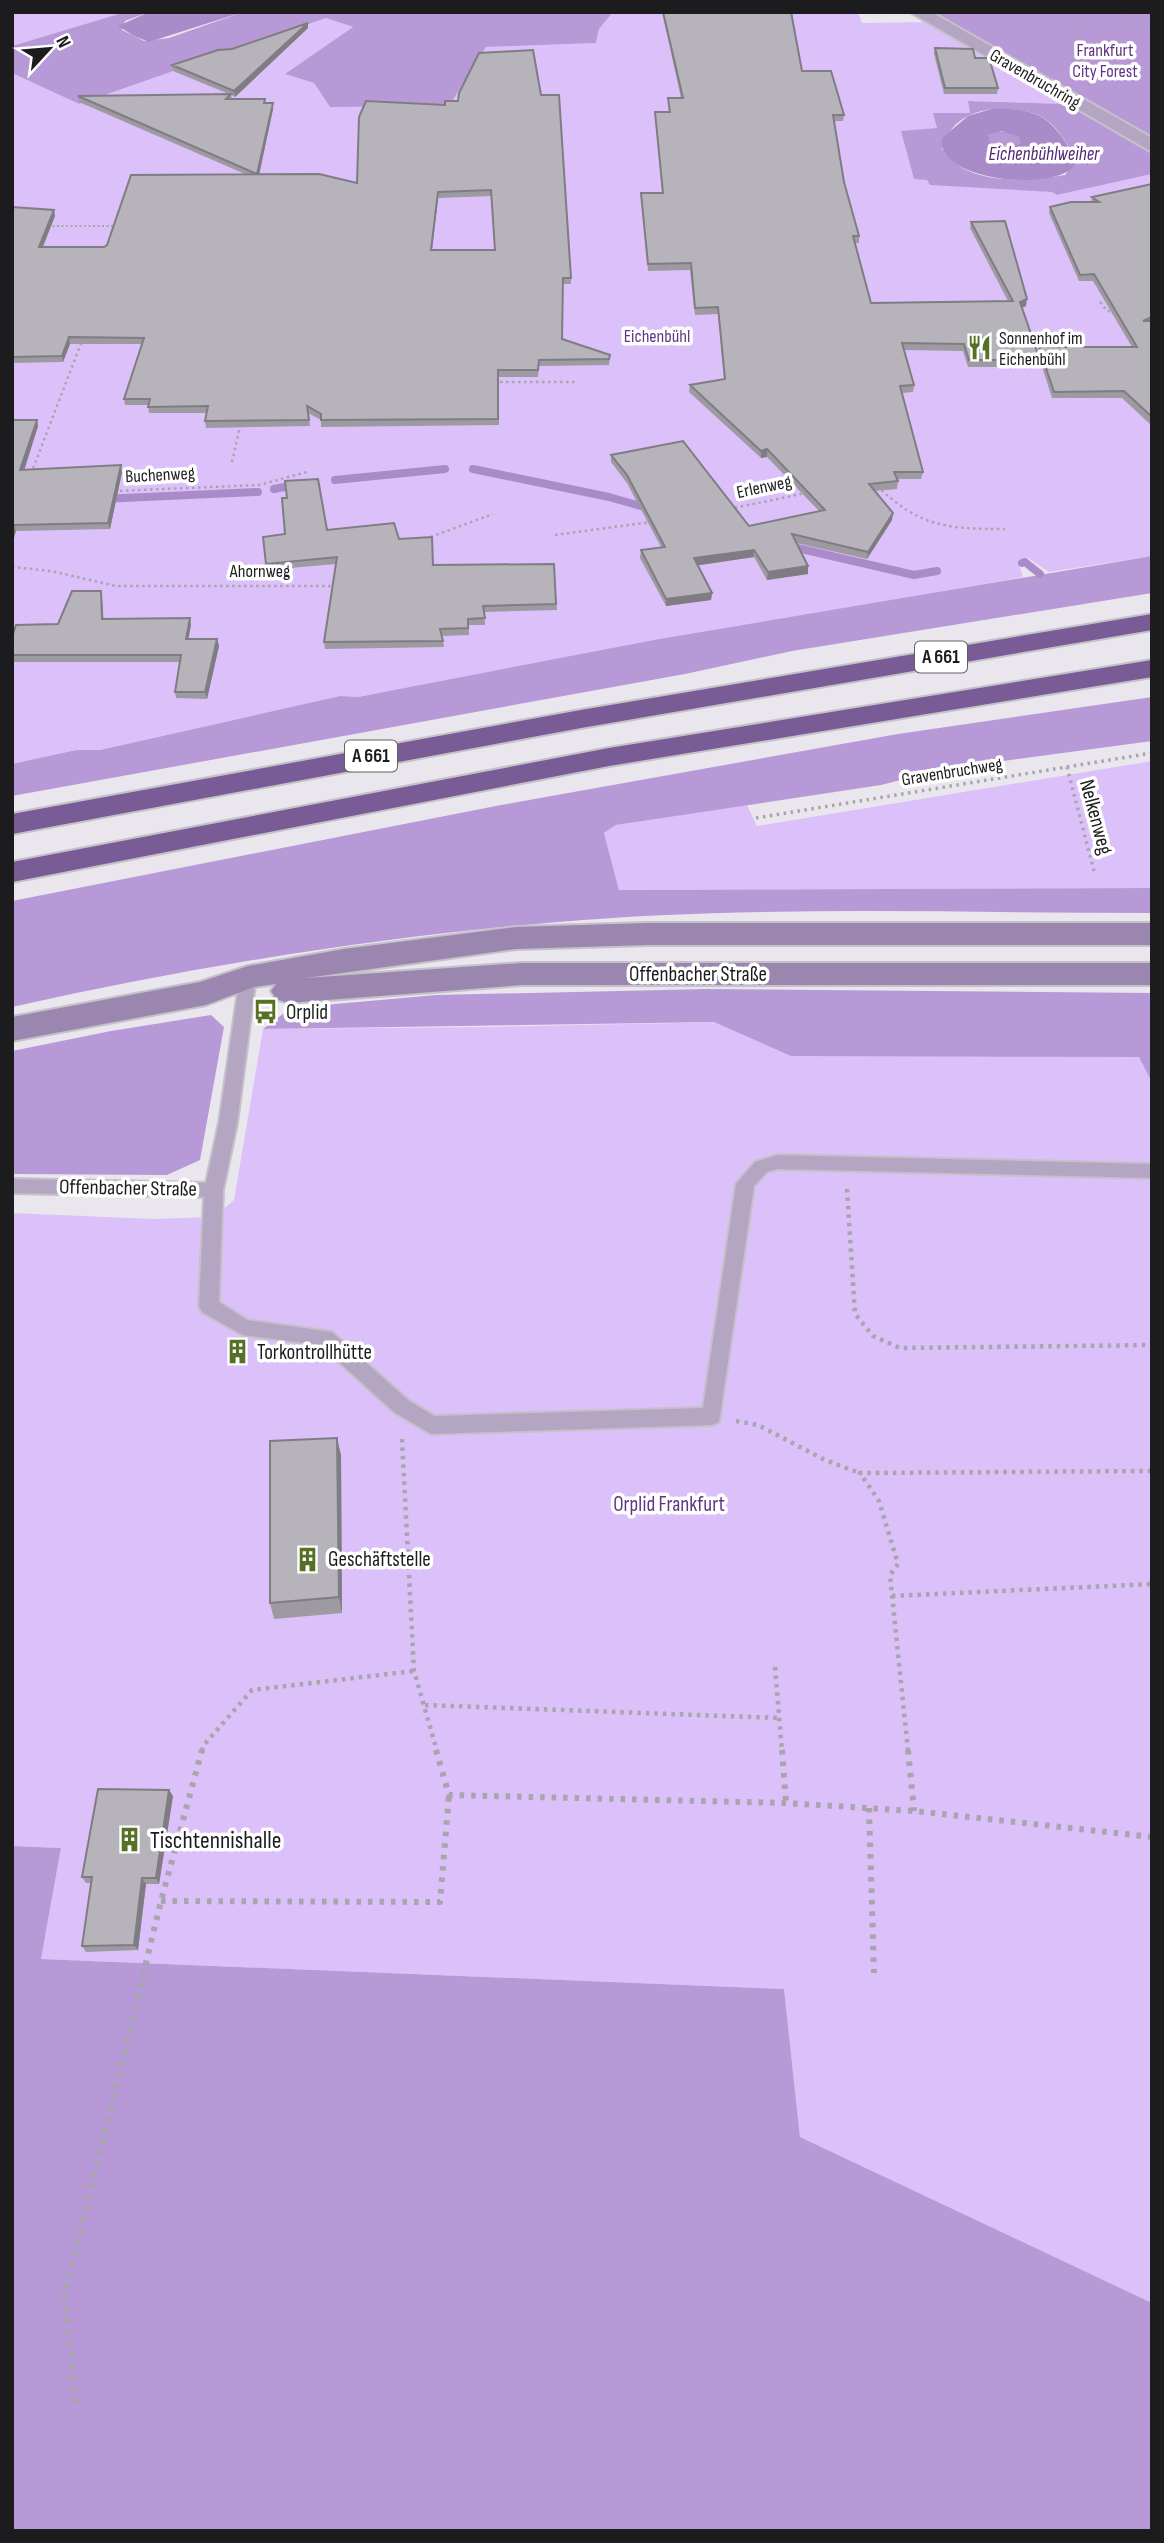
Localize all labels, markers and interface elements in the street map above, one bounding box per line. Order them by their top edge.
north arrow [14,14,84,84]
text: N [50,33,75,52]
park label: Frankfurt City Forest [1072,40,1138,82]
street label: Gravenbruchring [986,45,1084,113]
water label: Eichenbühlweiher [989,143,1100,166]
park label: Eichenbühl [624,326,690,347]
place label: Sonnenhof im Eichenbühl [999,328,1083,370]
restaurant icon: Sonnenhof im Eichenbühl [965,334,993,362]
street label: Buchenweg [125,463,195,487]
street label: Erlenweg [735,471,793,503]
street label: Ahornweg [229,561,290,582]
road number: A 661 [915,642,967,672]
road number: A 661 [345,740,397,772]
street label: Gravenbruchweg [900,754,1004,790]
street label: Nelkenweg [1074,777,1118,857]
street label: Offenbacher Straße [629,962,767,987]
bus stop icon: Orplid [252,998,280,1026]
place label: Orplid [286,1000,328,1025]
street label: Offenbacher Straße [59,1174,197,1202]
building icon: Torkontrollhütte [223,1338,251,1366]
place label: Torkontrollhütte [257,1340,372,1365]
park label: Orplid Frankfurt [613,1492,725,1517]
building icon: Geschäftstelle [294,1545,322,1573]
place label: Geschäftstelle [328,1547,431,1572]
building icon: Tischtennishalle [116,1826,144,1854]
place label: Tischtennishalle [150,1826,281,1855]

